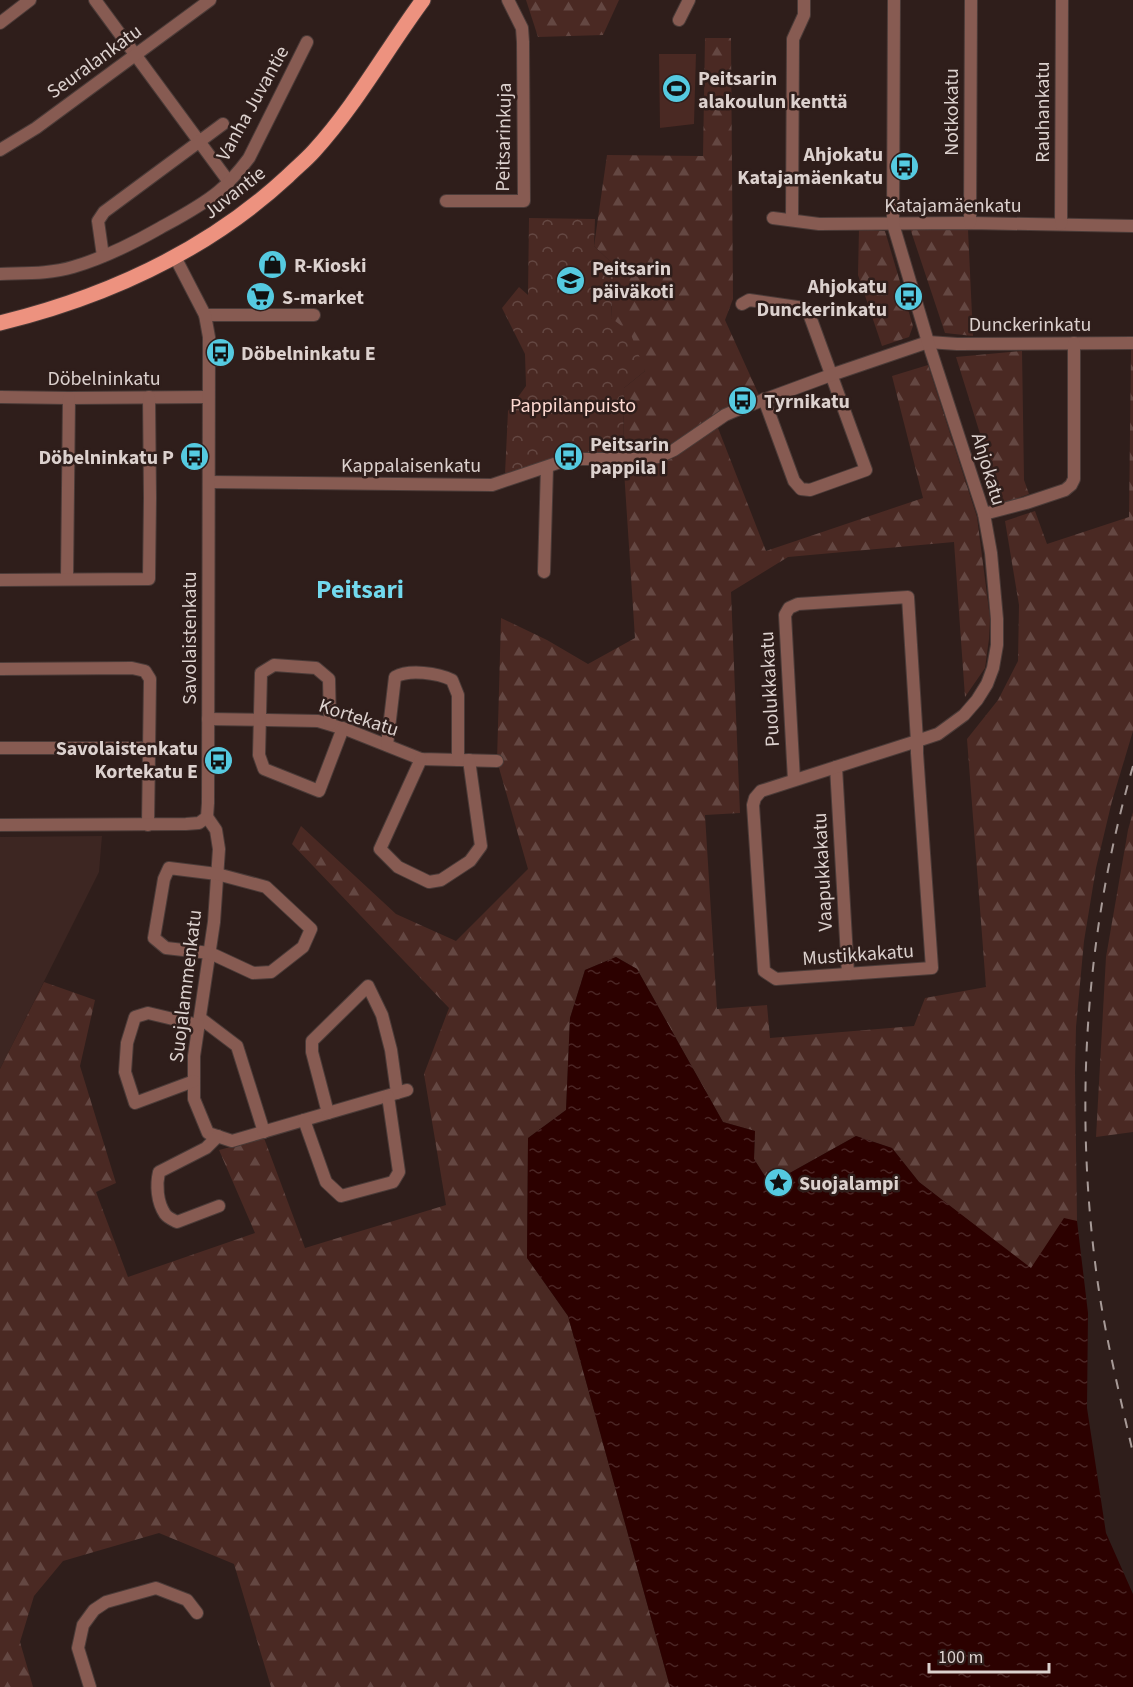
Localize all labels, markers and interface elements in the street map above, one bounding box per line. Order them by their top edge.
street label: Seuralankatu [41,18,148,106]
street label: Vanha Juvantie [210,41,296,166]
street label: Rauhankatu [1029,61,1057,163]
place label: Peitsarin alakoulun kenttä [698,65,847,116]
street label: Notkokatu [938,68,966,156]
sports icon: Peitsarin alakoulun kenttä [661,73,693,105]
street label: Peitsarinkuja [489,82,519,192]
place label: Ahjokatu Katajamäenkatu [737,141,883,192]
bus stop icon: Ahjokatu Katajamäenkatu [888,150,920,182]
street label: Juvantie [198,160,272,226]
street label: Katajamäenkatu [884,192,1022,220]
shop icon: R-Kioski [257,249,289,281]
place label: R-Kioski [294,252,366,280]
place label: Peitsarin päiväkoti [592,255,674,306]
school or university icon: Peitsarin päiväkoti [555,264,587,296]
place label: Ahjokatu Dunckerinkatu [757,273,887,324]
supermarket icon: S-market [245,281,277,313]
bus stop icon: Ahjokatu Dunckerinkatu [892,281,924,313]
place label: S-market [282,284,364,312]
street label: Dunckerinkatu [969,311,1091,339]
bus stop icon: Döbelninkatu E [204,337,236,369]
place label: Döbelninkatu E [241,340,376,368]
street label: Döbelninkatu [47,365,161,393]
bus stop icon: Tyrnikatu [727,385,759,417]
place label: Tyrnikatu [764,388,850,416]
park label: Pappilanpuisto [510,392,636,420]
street label: Ahjokatu [964,429,1012,509]
place label: Peitsarin pappila I [590,431,669,482]
bus stop icon: Peitsarin pappila I [553,440,585,472]
bus stop icon: Döbelninkatu P [179,441,211,473]
place label: Döbelninkatu P [38,444,174,472]
street label: Kappalaisenkatu [341,452,481,480]
street label: Savolaistenkatu [176,571,204,705]
district label: Peitsari [316,571,404,608]
street label: Puolukkakatu [753,630,787,748]
street label: Kortekatu [315,692,402,744]
place label: Savolaistenkatu Kortekatu E [56,735,198,786]
bus stop icon: Savolaistenkatu Kortekatu E [203,744,235,776]
street label: Vaapukkakatu [806,812,840,932]
street label: Suojalammenkatu [163,908,209,1064]
street label: Mustikkakatu [801,937,915,973]
place icon: Suojalampi [762,1167,794,1199]
place label: Suojalampi [799,1170,899,1198]
scale bar [929,1636,1049,1674]
text: 100 m [938,1645,983,1670]

